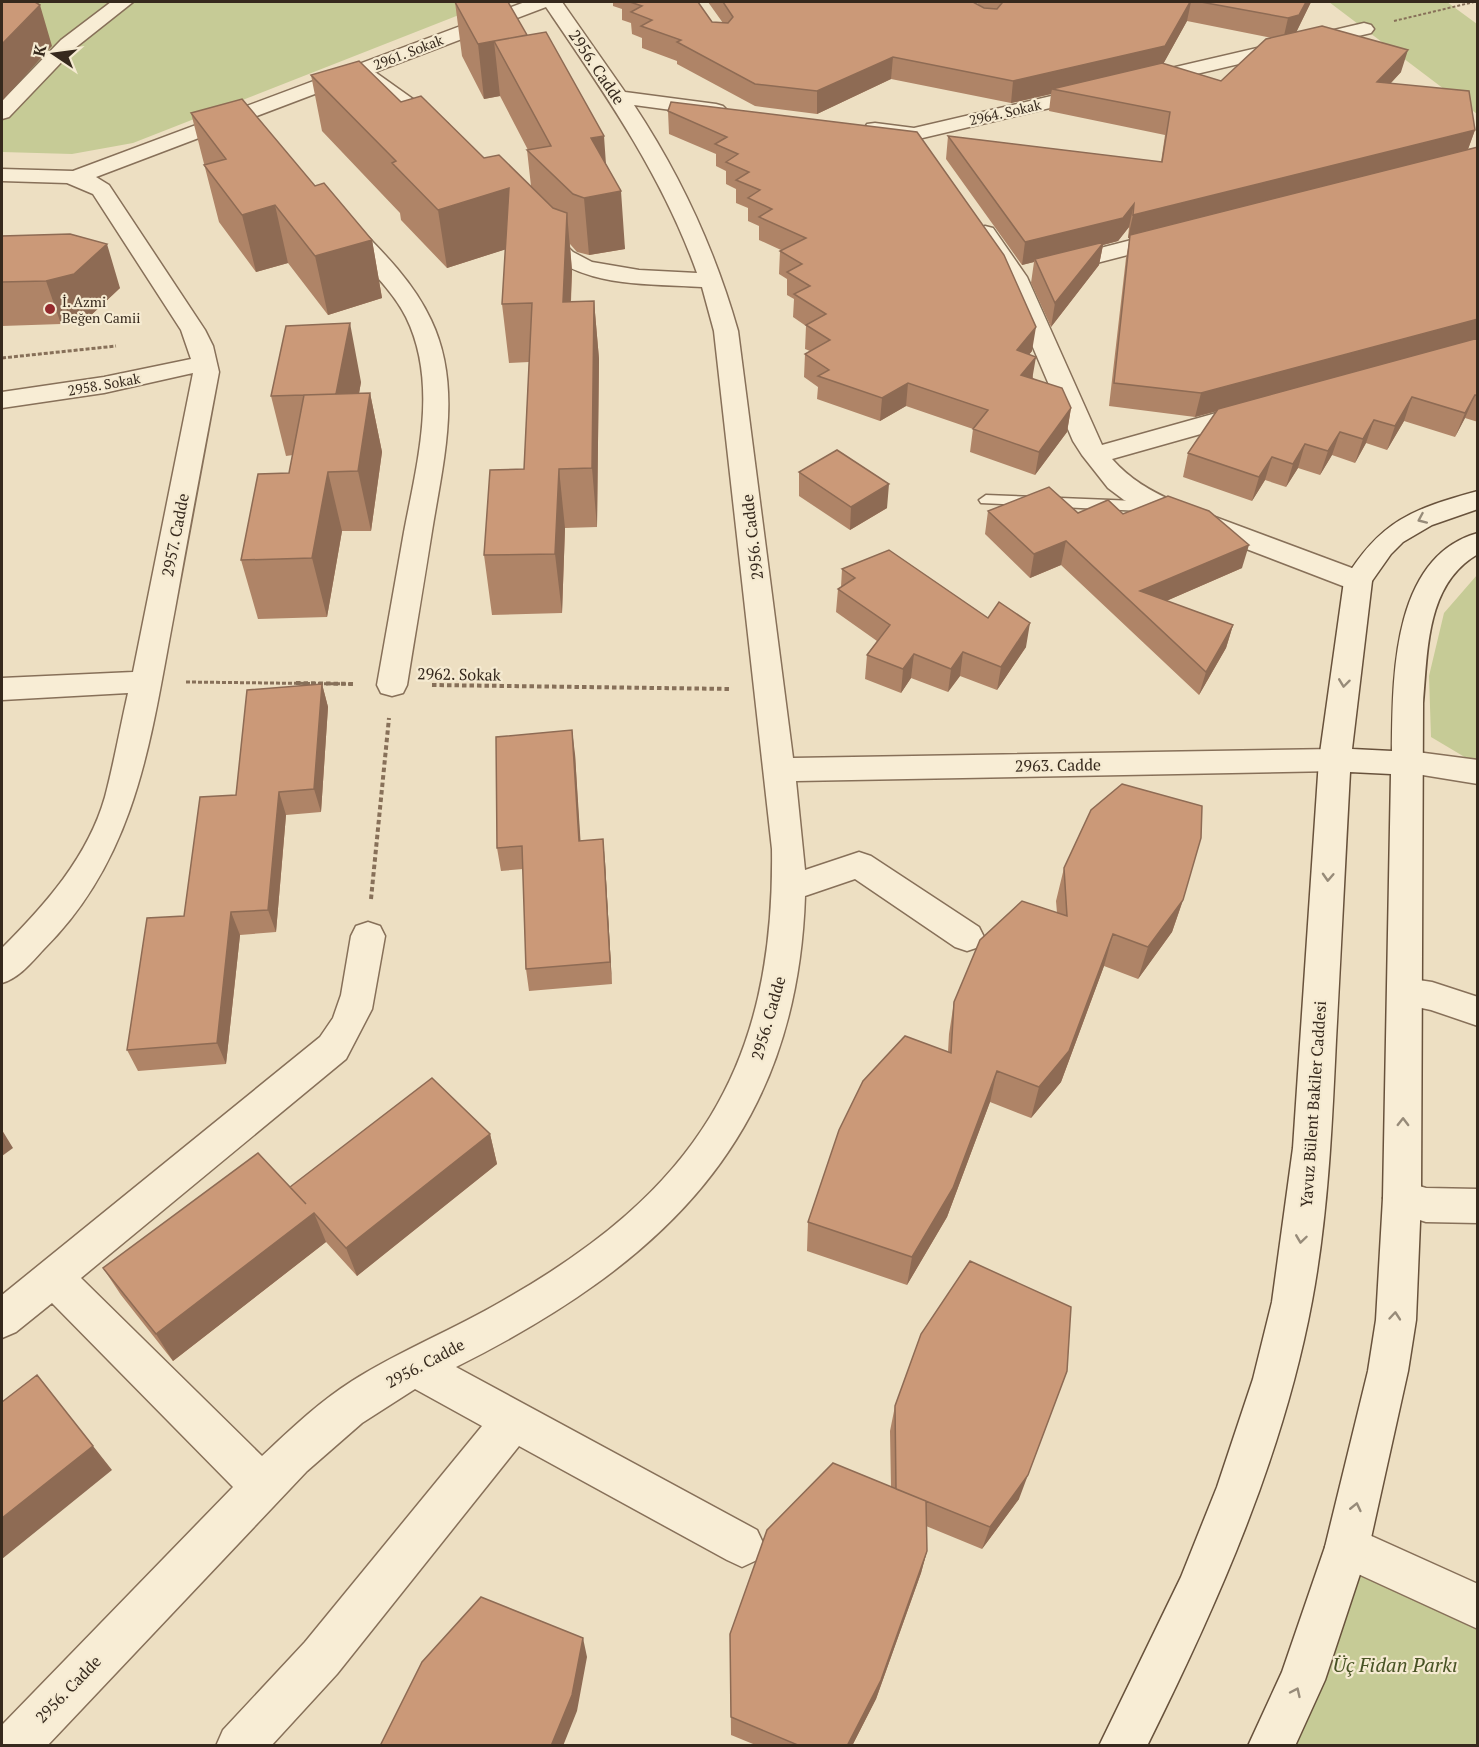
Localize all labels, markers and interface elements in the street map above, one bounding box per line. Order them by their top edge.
north arrow [24,24,84,84]
street label: 2956. Cadde [564,25,630,109]
street label: 2961. Sokak [370,30,446,74]
text: K [27,42,52,59]
street label: 2964. Sokak [967,94,1044,130]
place label: İ. Azmi Beğen Camii [62,292,140,327]
marker: İ. Azmi Beğen Camii [43,302,57,316]
street label: 2958. Sokak [66,368,143,400]
street label: 2957. Cadde [156,491,194,579]
street label: 2956. Cadde [736,493,768,581]
one-way arrow [1418,512,1429,524]
street label: 2962. Sokak [417,662,502,686]
one-way arrow [1338,678,1351,688]
street label: 2963. Cadde [1015,753,1101,777]
one-way arrow [1321,873,1334,882]
street label: 2956. Cadde [746,974,790,1062]
street label: Yavuz Bülent Bakiler Caddesi [1295,1000,1331,1208]
one-way arrow [1397,1117,1410,1126]
one-way arrow [1296,1235,1308,1244]
one-way arrow [1389,1312,1402,1321]
street label: 2956. Cadde [382,1333,468,1393]
one-way arrow [1349,1502,1362,1512]
street label: 2956. Cadde [30,1650,106,1728]
park label: Üç Fidan Parkı [1333,1651,1457,1678]
one-way arrow [1288,1688,1300,1699]

